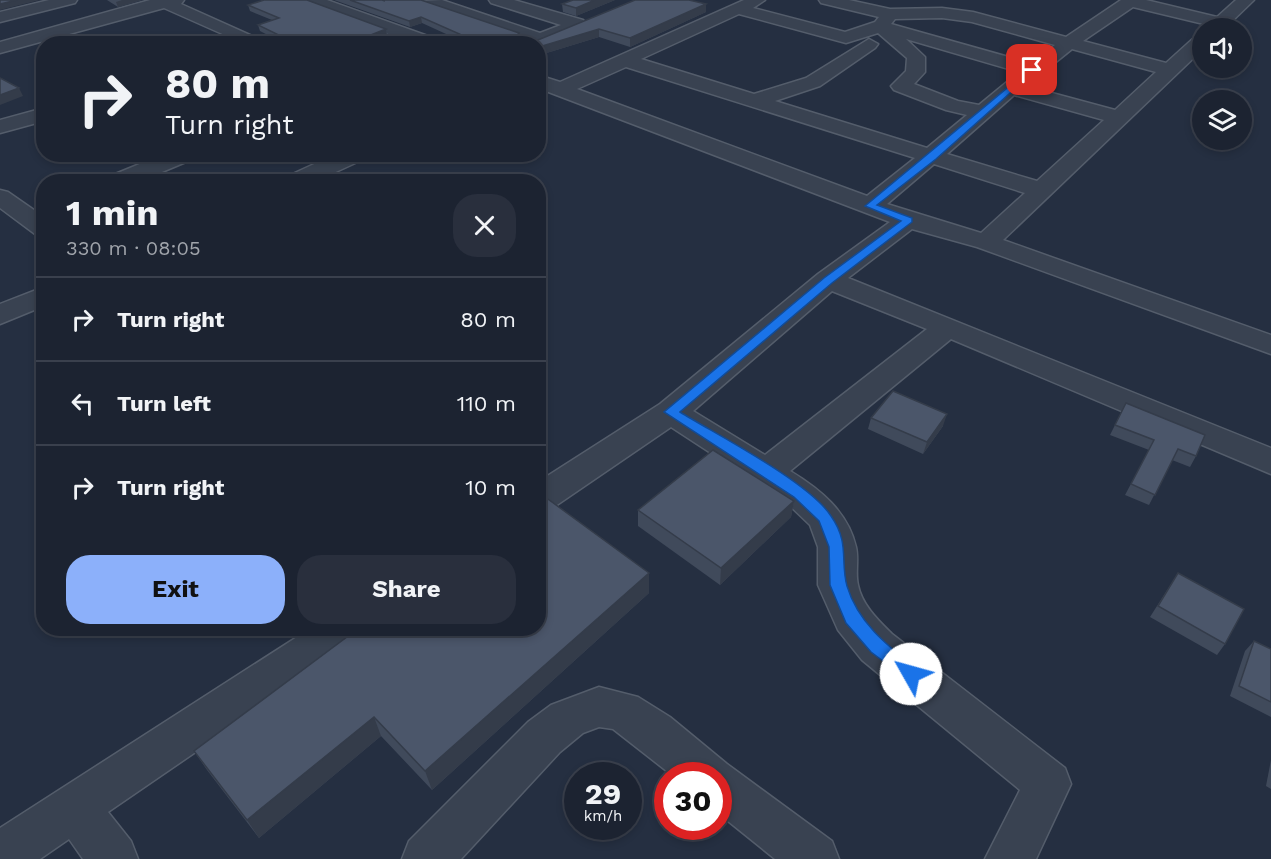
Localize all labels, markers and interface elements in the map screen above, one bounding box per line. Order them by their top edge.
map controls [1192,18,1252,150]
button: sound [1192,18,1252,78]
pin [1006,44,1057,95]
icon: arrive [1015,53,1048,86]
text: 80 m [165,59,270,108]
icon: right [66,60,144,138]
button: layers [1192,90,1252,150]
text: Turn right [165,109,294,141]
text: 1 min [66,192,158,234]
button: close [453,194,516,257]
text: 330 m · 08:05 [66,236,201,260]
icon: right [66,303,99,336]
text: Turn right [117,307,224,332]
text: 80 m [460,307,516,332]
icon: left [66,387,99,420]
text: Turn left [117,391,211,416]
text: 110 m [457,391,516,416]
icon: right [66,471,99,504]
text: Turn right [117,475,224,500]
text: 10 m [465,475,516,500]
button: Exit [66,555,285,624]
button: Share [297,555,516,624]
position arrow [879,642,943,706]
speed limit sign: 30 [654,762,732,840]
text: 29 [585,776,621,811]
text: km/h [584,807,622,825]

